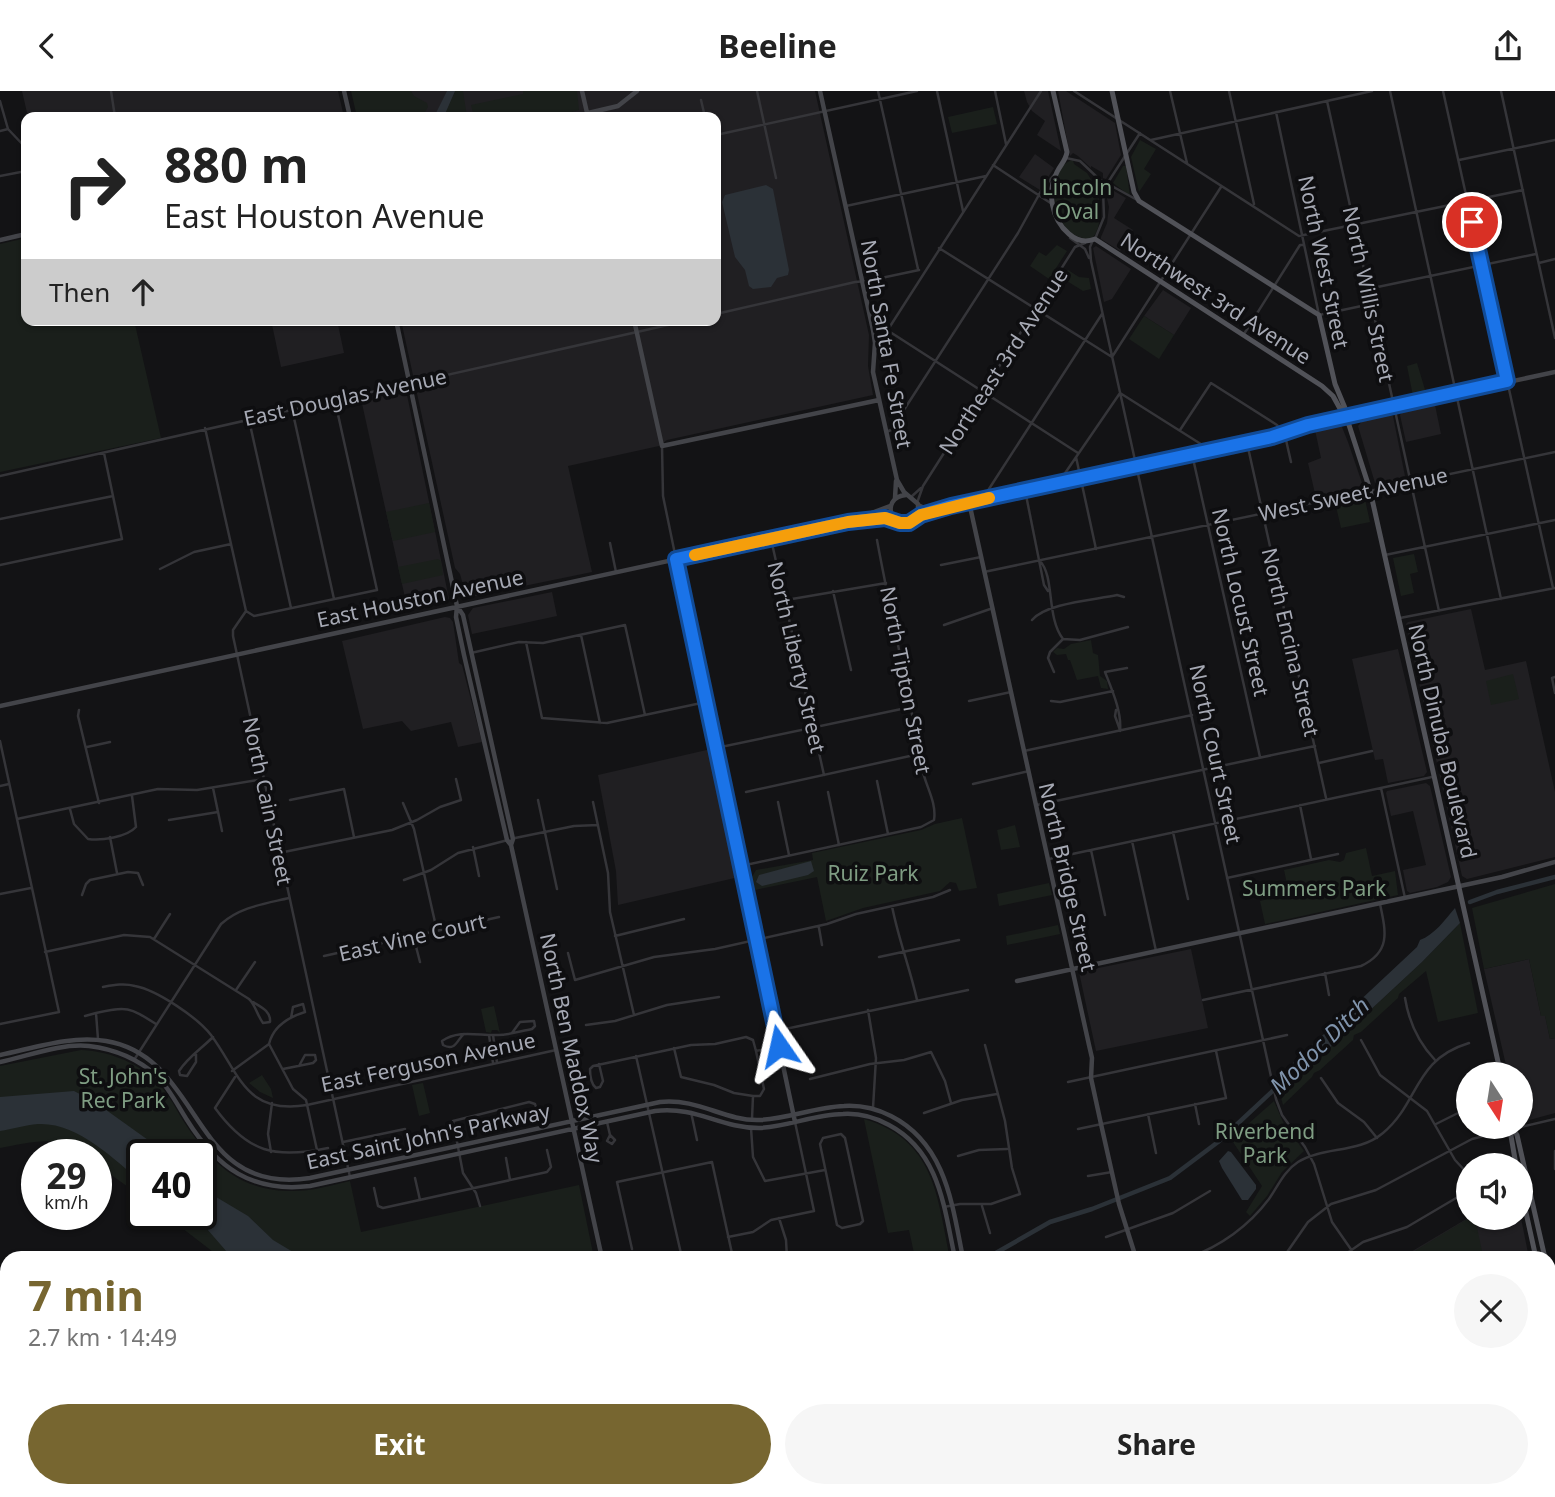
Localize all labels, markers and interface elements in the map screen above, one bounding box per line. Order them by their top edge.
text: Beeline [718,24,837,67]
icon: back [28,27,66,65]
icon: share [1489,27,1527,65]
text: 880 m [164,131,309,197]
icon: right [49,140,140,231]
park label: Lincoln Oval [1042,173,1112,225]
street label: North West Street [1292,173,1356,351]
pin [1442,192,1502,252]
text: East Houston Avenue [164,194,484,237]
icon: arrive [1453,203,1491,241]
street label: North Willis Street [1337,204,1401,385]
street label: Northwest 3rd Avenue [1115,226,1317,370]
street label: North Santa Fe Street [855,238,919,451]
street label: Northeast 3rd Avenue [932,262,1074,460]
icon: ahead [124,273,162,311]
text: Then [49,274,110,310]
street label: East Douglas Avenue [241,362,449,432]
street label: West Sweet Avenue [1256,460,1450,528]
street label: North Locust Street [1206,505,1276,699]
street label: North Encina Street [1256,545,1326,739]
street label: North Liberty Street [761,559,833,756]
street label: East Houston Avenue [314,562,526,634]
street label: North Tipton Street [874,584,938,777]
street label: North Dinuba Boulevard [1402,621,1484,861]
street label: North Court Street [1183,662,1249,847]
street label: North Cain Street [237,715,300,888]
street label: North Bridge Street [1033,780,1103,975]
park label: Ruiz Park [827,859,919,887]
park label: Summers Park [1242,874,1387,902]
street label: East Vine Court [336,906,489,968]
street label: North Ben Maddox Way [534,930,610,1166]
water label: Modoc Ditch [1262,989,1376,1101]
position arrow [742,1009,816,1083]
street label: East Ferguson Avenue [318,1026,538,1098]
park label: St. John's Rec Park [79,1062,167,1114]
north arrow [1456,1062,1533,1139]
map controls [1456,1062,1533,1230]
street label: East Saint John's Parkway [304,1096,553,1176]
park label: Riverbend Park [1215,1117,1315,1169]
speed limit sign: 40 [126,1139,217,1230]
text: 29 [46,1152,87,1199]
button: sound [1456,1153,1533,1230]
text: km/h [44,1190,89,1214]
text: 7 min [28,1266,144,1323]
button: close [1454,1274,1528,1348]
text: 2.7 km · 14:49 [28,1321,177,1353]
button: Exit [28,1404,771,1484]
button: Share [785,1404,1528,1484]

